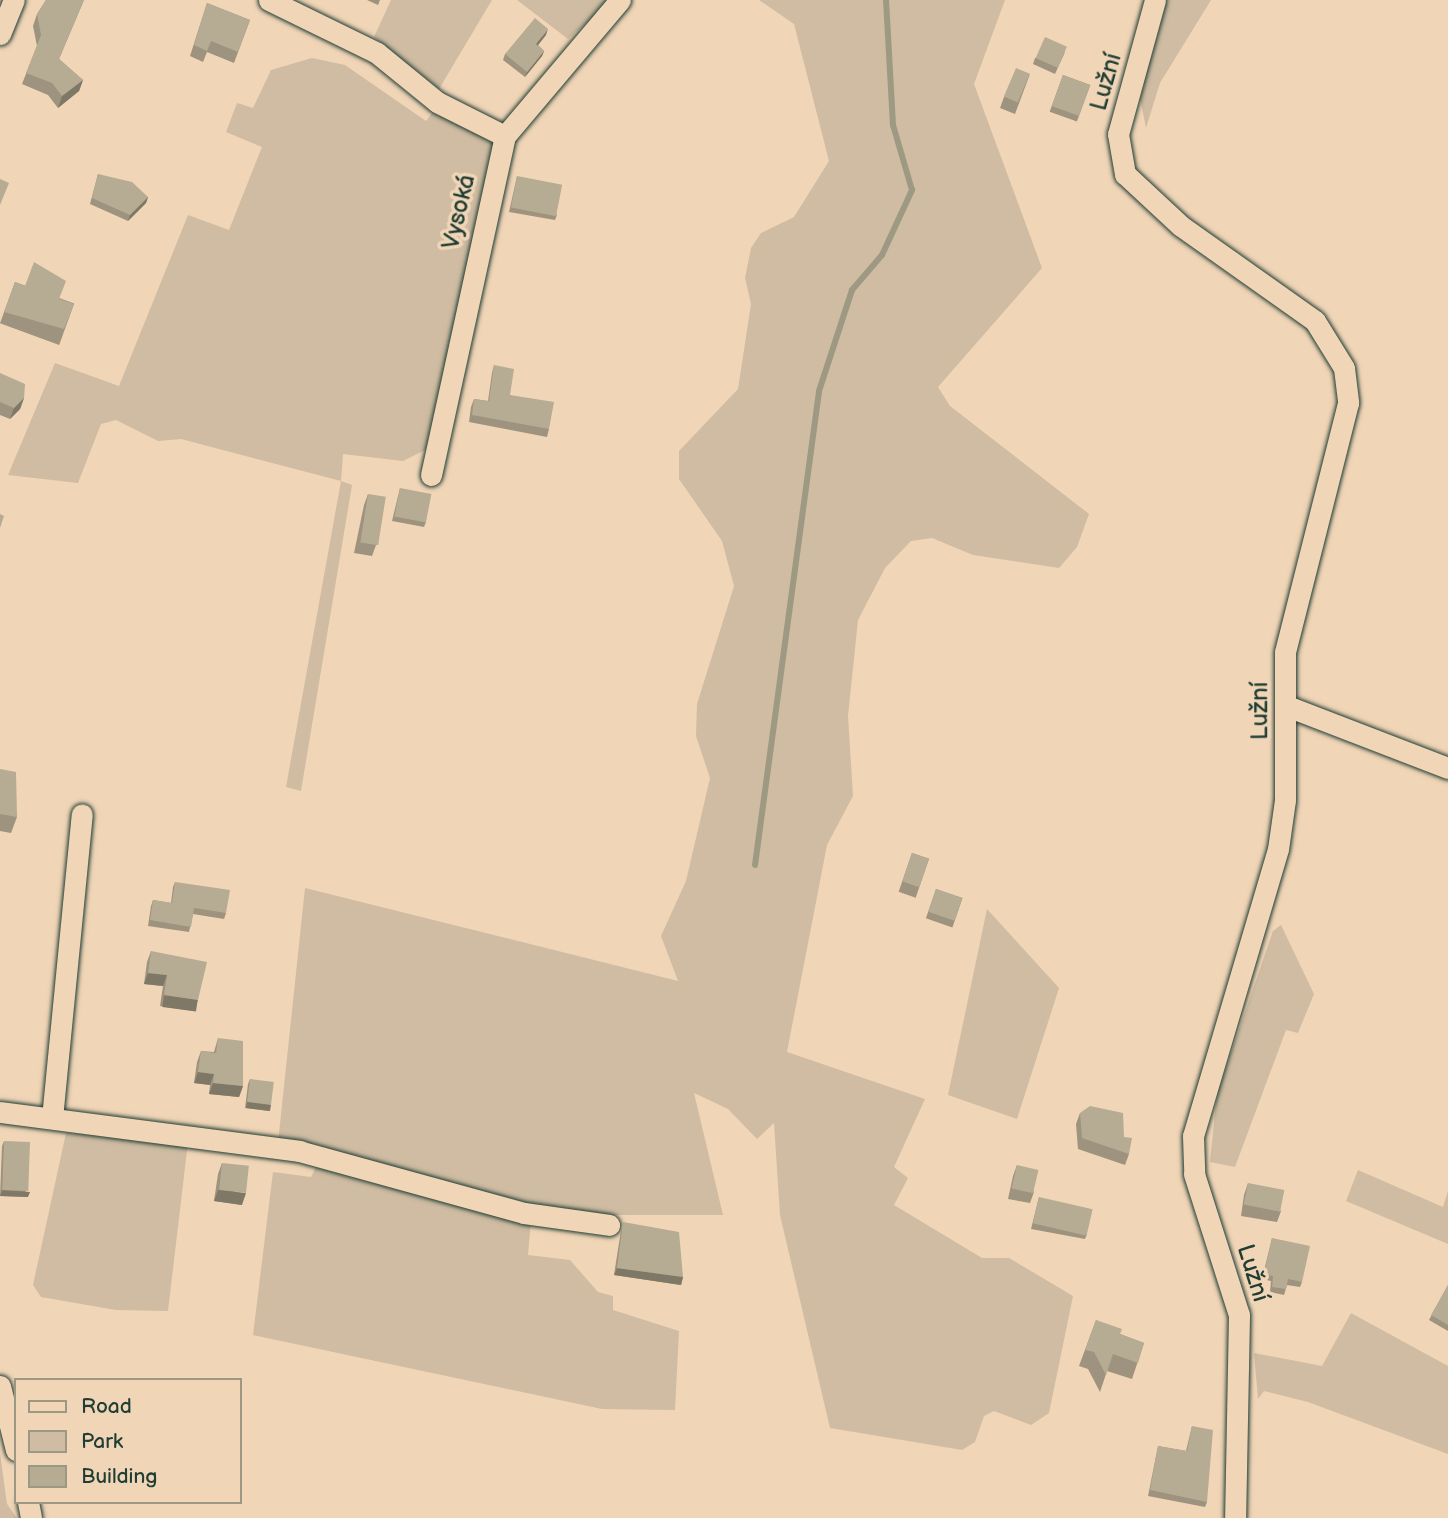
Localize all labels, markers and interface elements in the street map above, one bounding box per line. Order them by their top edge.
street label: Lužní [1084,50,1128,114]
street label: Vysoká [436,172,482,252]
street label: Lužní [1246,682,1274,740]
street label: Lužní [1231,1241,1275,1305]
legend [14,1378,242,1504]
text: Road [81,1394,132,1419]
text: Park [81,1429,123,1454]
text: Building [81,1464,157,1489]

